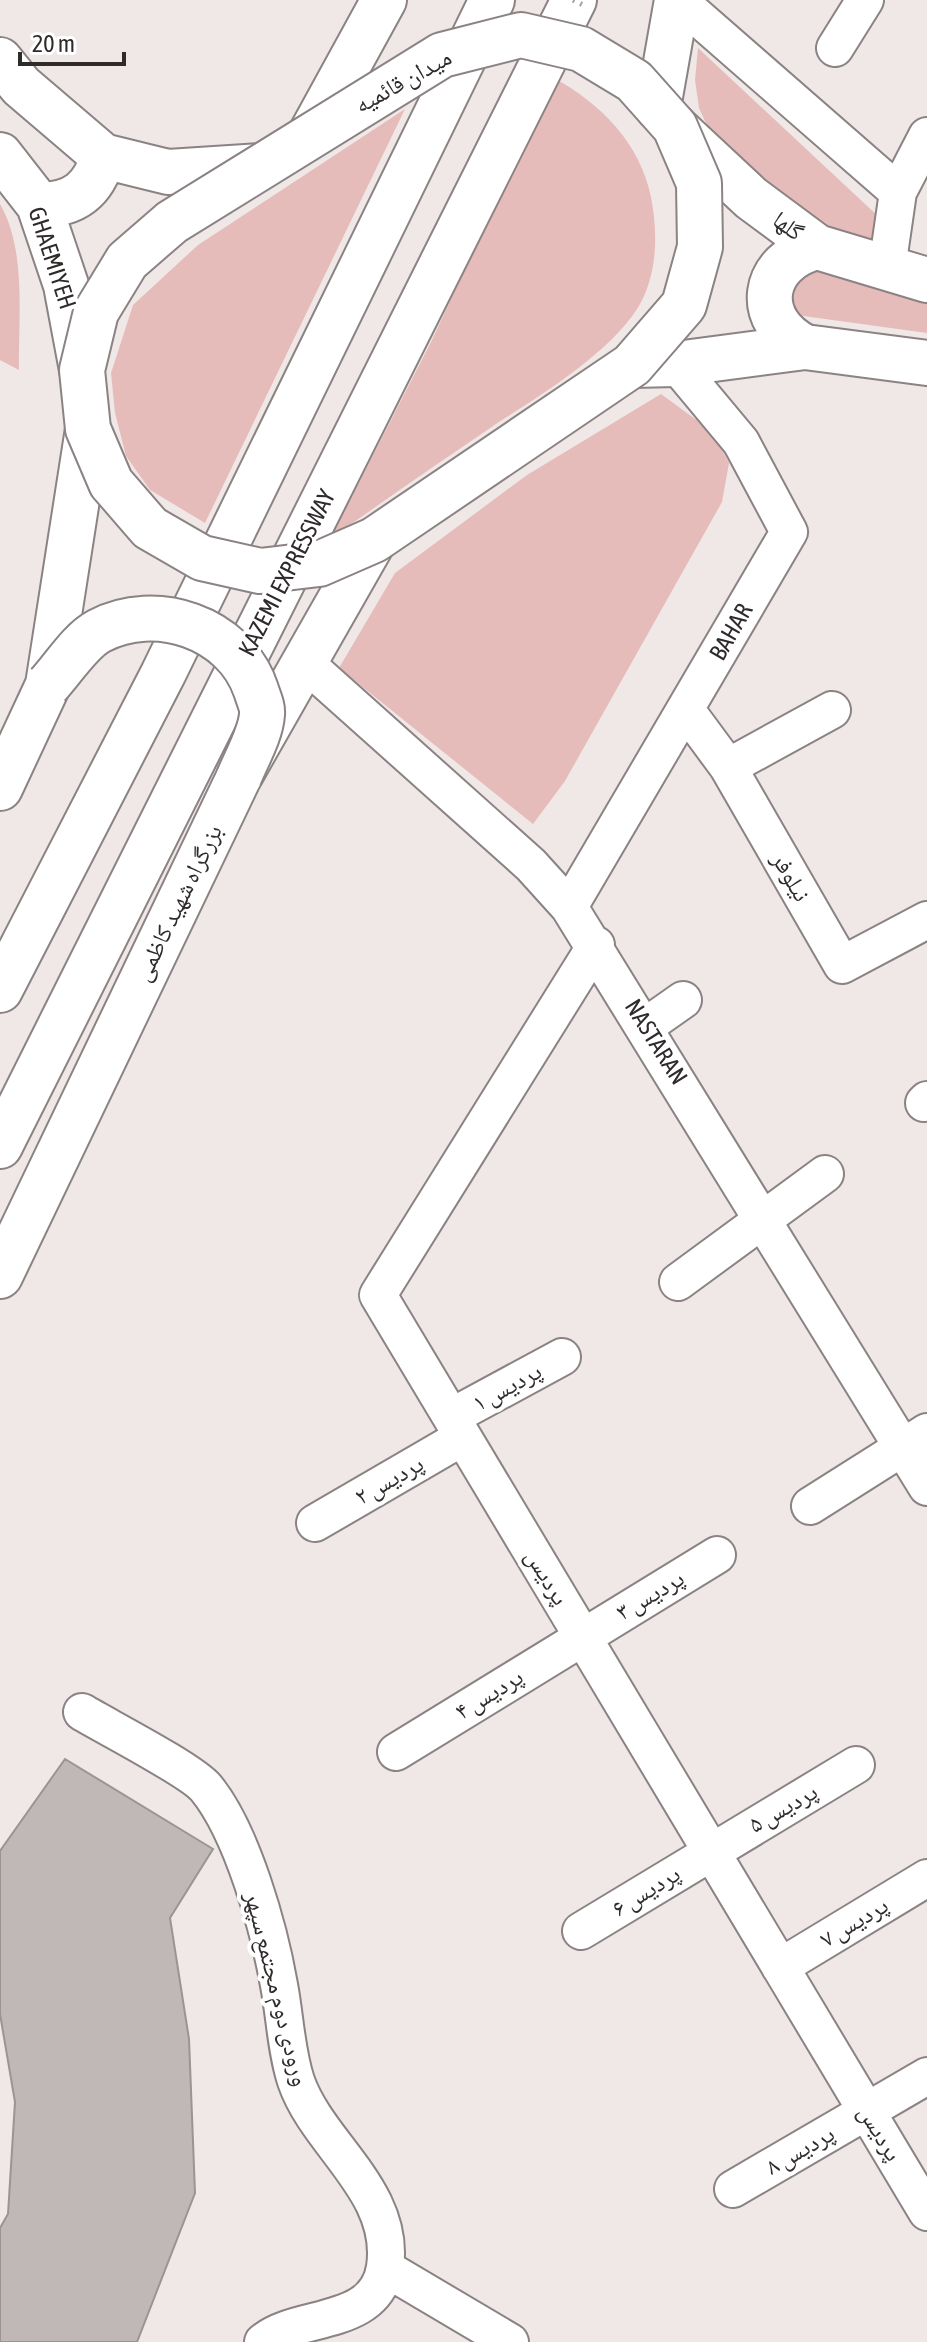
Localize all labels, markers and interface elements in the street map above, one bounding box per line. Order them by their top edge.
scale bar [20,16,124,66]
text: 20 m [32,30,75,57]
street label: میدان قائمیه [350,43,456,119]
street label: GHAEMIYEH [23,203,82,312]
street label: گلها [768,205,809,246]
street label: KAZEMI EXPRESSWAY [233,485,340,661]
street label: BAHAR [704,599,757,665]
street label: بزرگراه شهید کاظمی [128,820,228,986]
street label: نیلوفر [766,847,816,906]
street label: NASTARAN [620,994,693,1089]
street label: پردیس ۱ [468,1357,546,1417]
street label: پردیس ۲ [350,1449,428,1511]
street label: پردیس [519,1544,575,1610]
street label: پردیس ۳ [611,1564,689,1626]
street label: پردیس ۴ [450,1662,528,1726]
street label: پردیس ۵ [744,1777,822,1839]
street label: پردیس ۶ [607,1859,685,1923]
street label: ورودی دوم مجتمع سپهر [237,1888,315,2090]
street label: پردیس ۷ [815,1891,893,1953]
street label: پردیس [852,2100,908,2166]
street label: پردیس ۸ [761,2119,839,2181]

